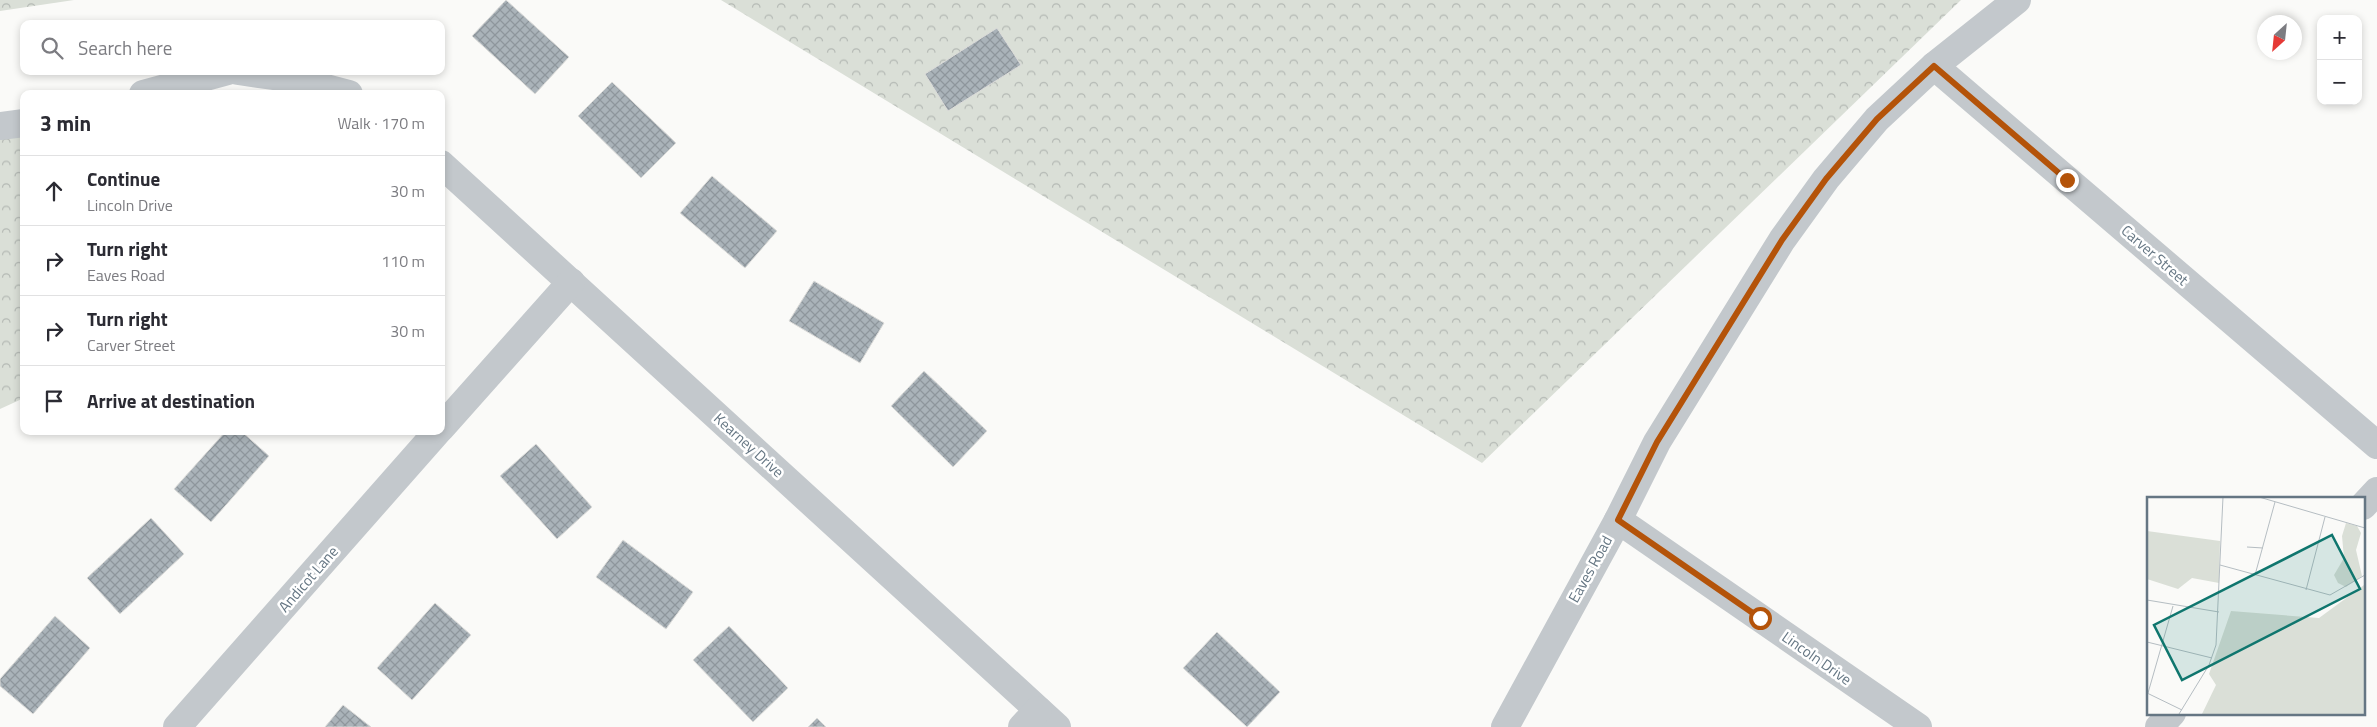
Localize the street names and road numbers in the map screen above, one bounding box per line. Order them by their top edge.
street label: Carver Street [2116,219,2194,291]
street label: Kearney Drive [709,407,789,483]
street label: Eaves Road [1562,531,1618,607]
street label: Andicot Lane [273,541,343,617]
street label: Lincoln Drive [1777,625,1857,691]

